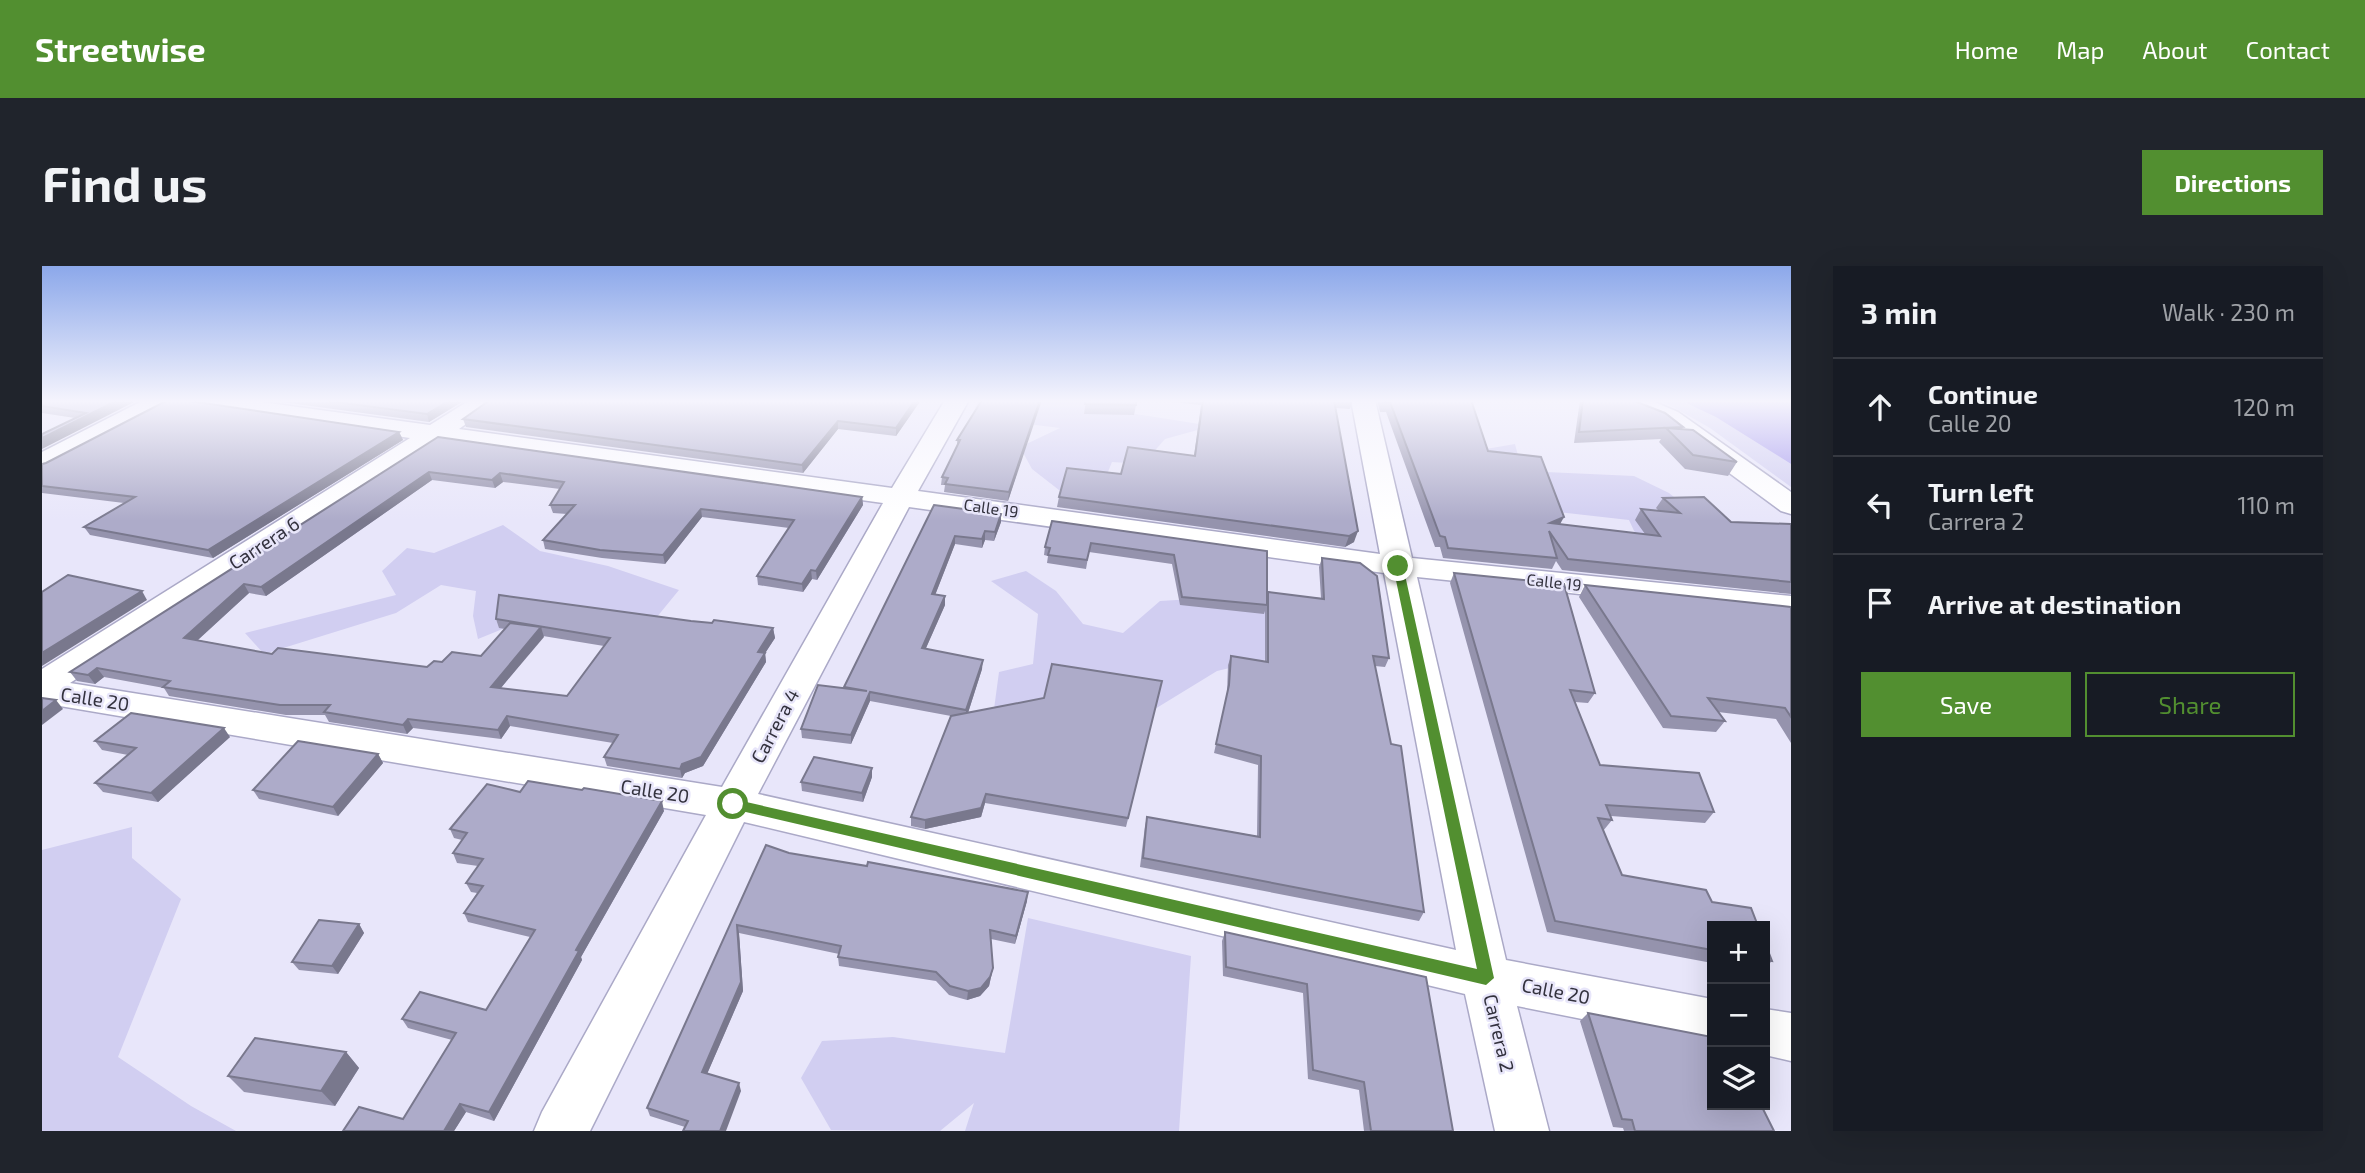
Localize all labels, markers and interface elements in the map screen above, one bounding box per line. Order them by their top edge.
text: Streetwise [35,29,206,69]
text: Home [1955,35,2018,64]
text: Map [2056,35,2104,64]
text: About [2142,35,2208,64]
text: Contact [2246,35,2330,64]
button: Directions [2142,150,2323,215]
text: Find us [42,153,207,212]
text: 3 min [1861,294,1937,330]
text: Walk · 230 m [2162,298,2295,326]
text: Continue [1928,378,2038,409]
icon: ahead [1861,388,1899,426]
text: 120 m [2234,393,2295,421]
text: Calle 20 [1928,409,2012,437]
text: Turn left [1928,476,2034,507]
icon: left [1861,486,1899,524]
text: 110 m [2238,491,2295,519]
street label: Calle 19 [962,494,1020,521]
text: Carrera 2 [1928,507,2024,535]
street label: Carrera 6 [224,511,303,574]
route end [1382,550,1413,581]
street label: Calle 19 [1526,569,1582,594]
icon: arrive [1861,584,1899,622]
text: Arrive at destination [1928,588,2181,619]
button: Save [1861,672,2071,737]
button: Share [2085,672,2295,737]
street label: Calle 20 [59,682,131,715]
street label: Carrera 4 [746,685,804,767]
street label: Calle 20 [619,774,691,807]
route start [717,788,748,819]
map controls [1707,921,1770,1110]
button: + [1707,921,1770,984]
street label: Calle 20 [1520,973,1592,1008]
button: − [1707,984,1770,1047]
street label: Carrera 2 [1479,992,1520,1074]
button: layers [1707,1047,1770,1110]

